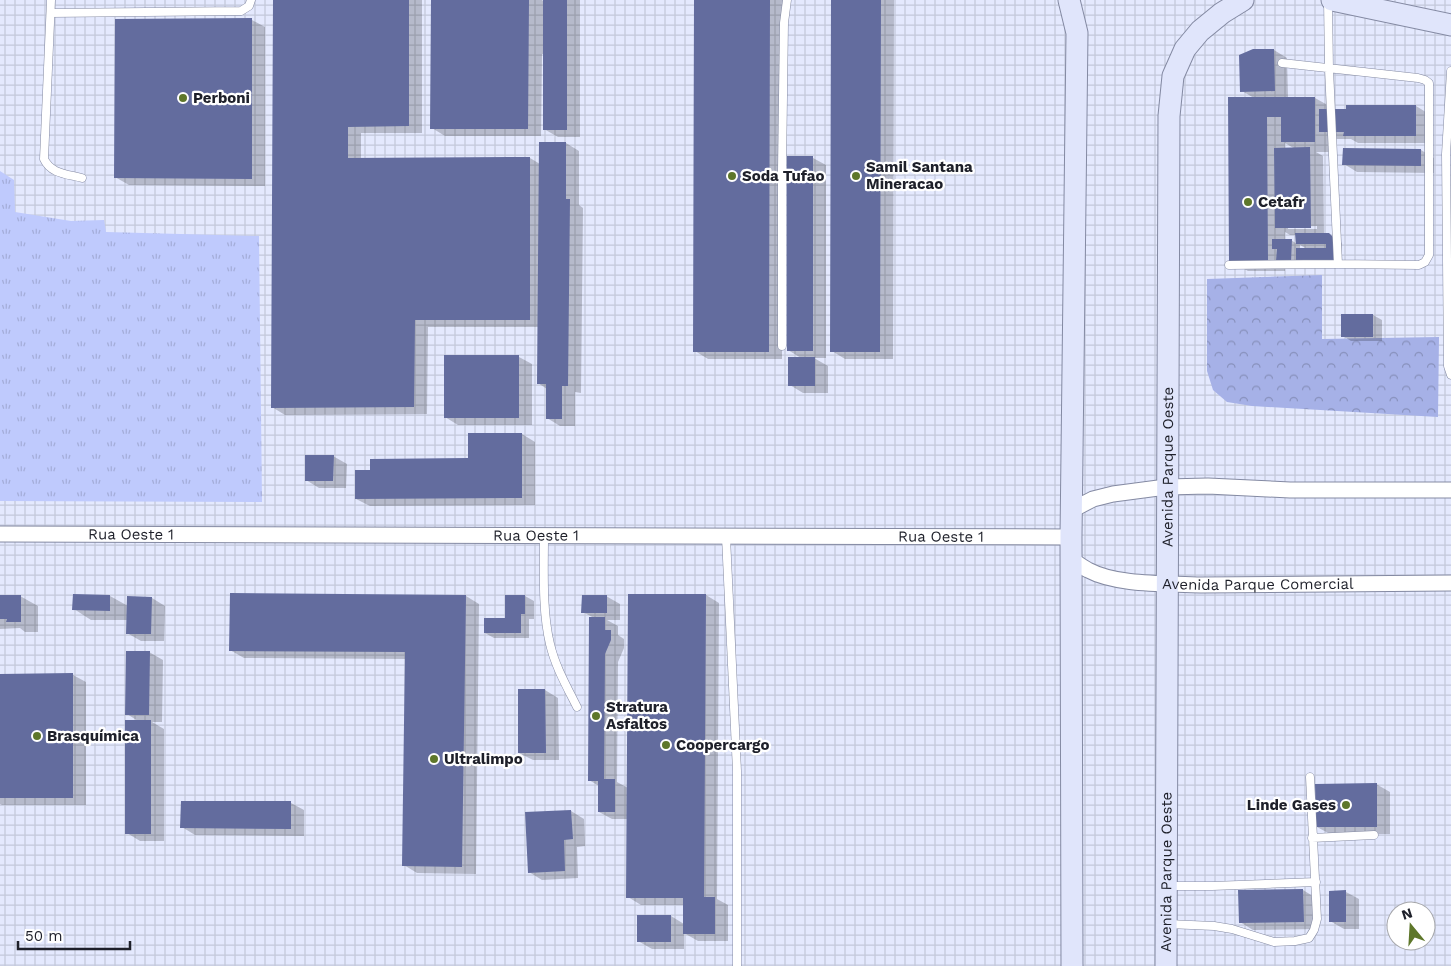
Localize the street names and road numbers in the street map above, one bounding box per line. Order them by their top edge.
street label: Avenida Parque Oeste [1158,387,1177,547]
street label: Rua Oeste 1 [88,525,174,543]
street label: Rua Oeste 1 [493,526,579,545]
street label: Rua Oeste 1 [898,528,984,546]
street label: Avenida Parque Comercial [1162,575,1354,594]
street label: Avenida Parque Oeste [1157,792,1176,952]

